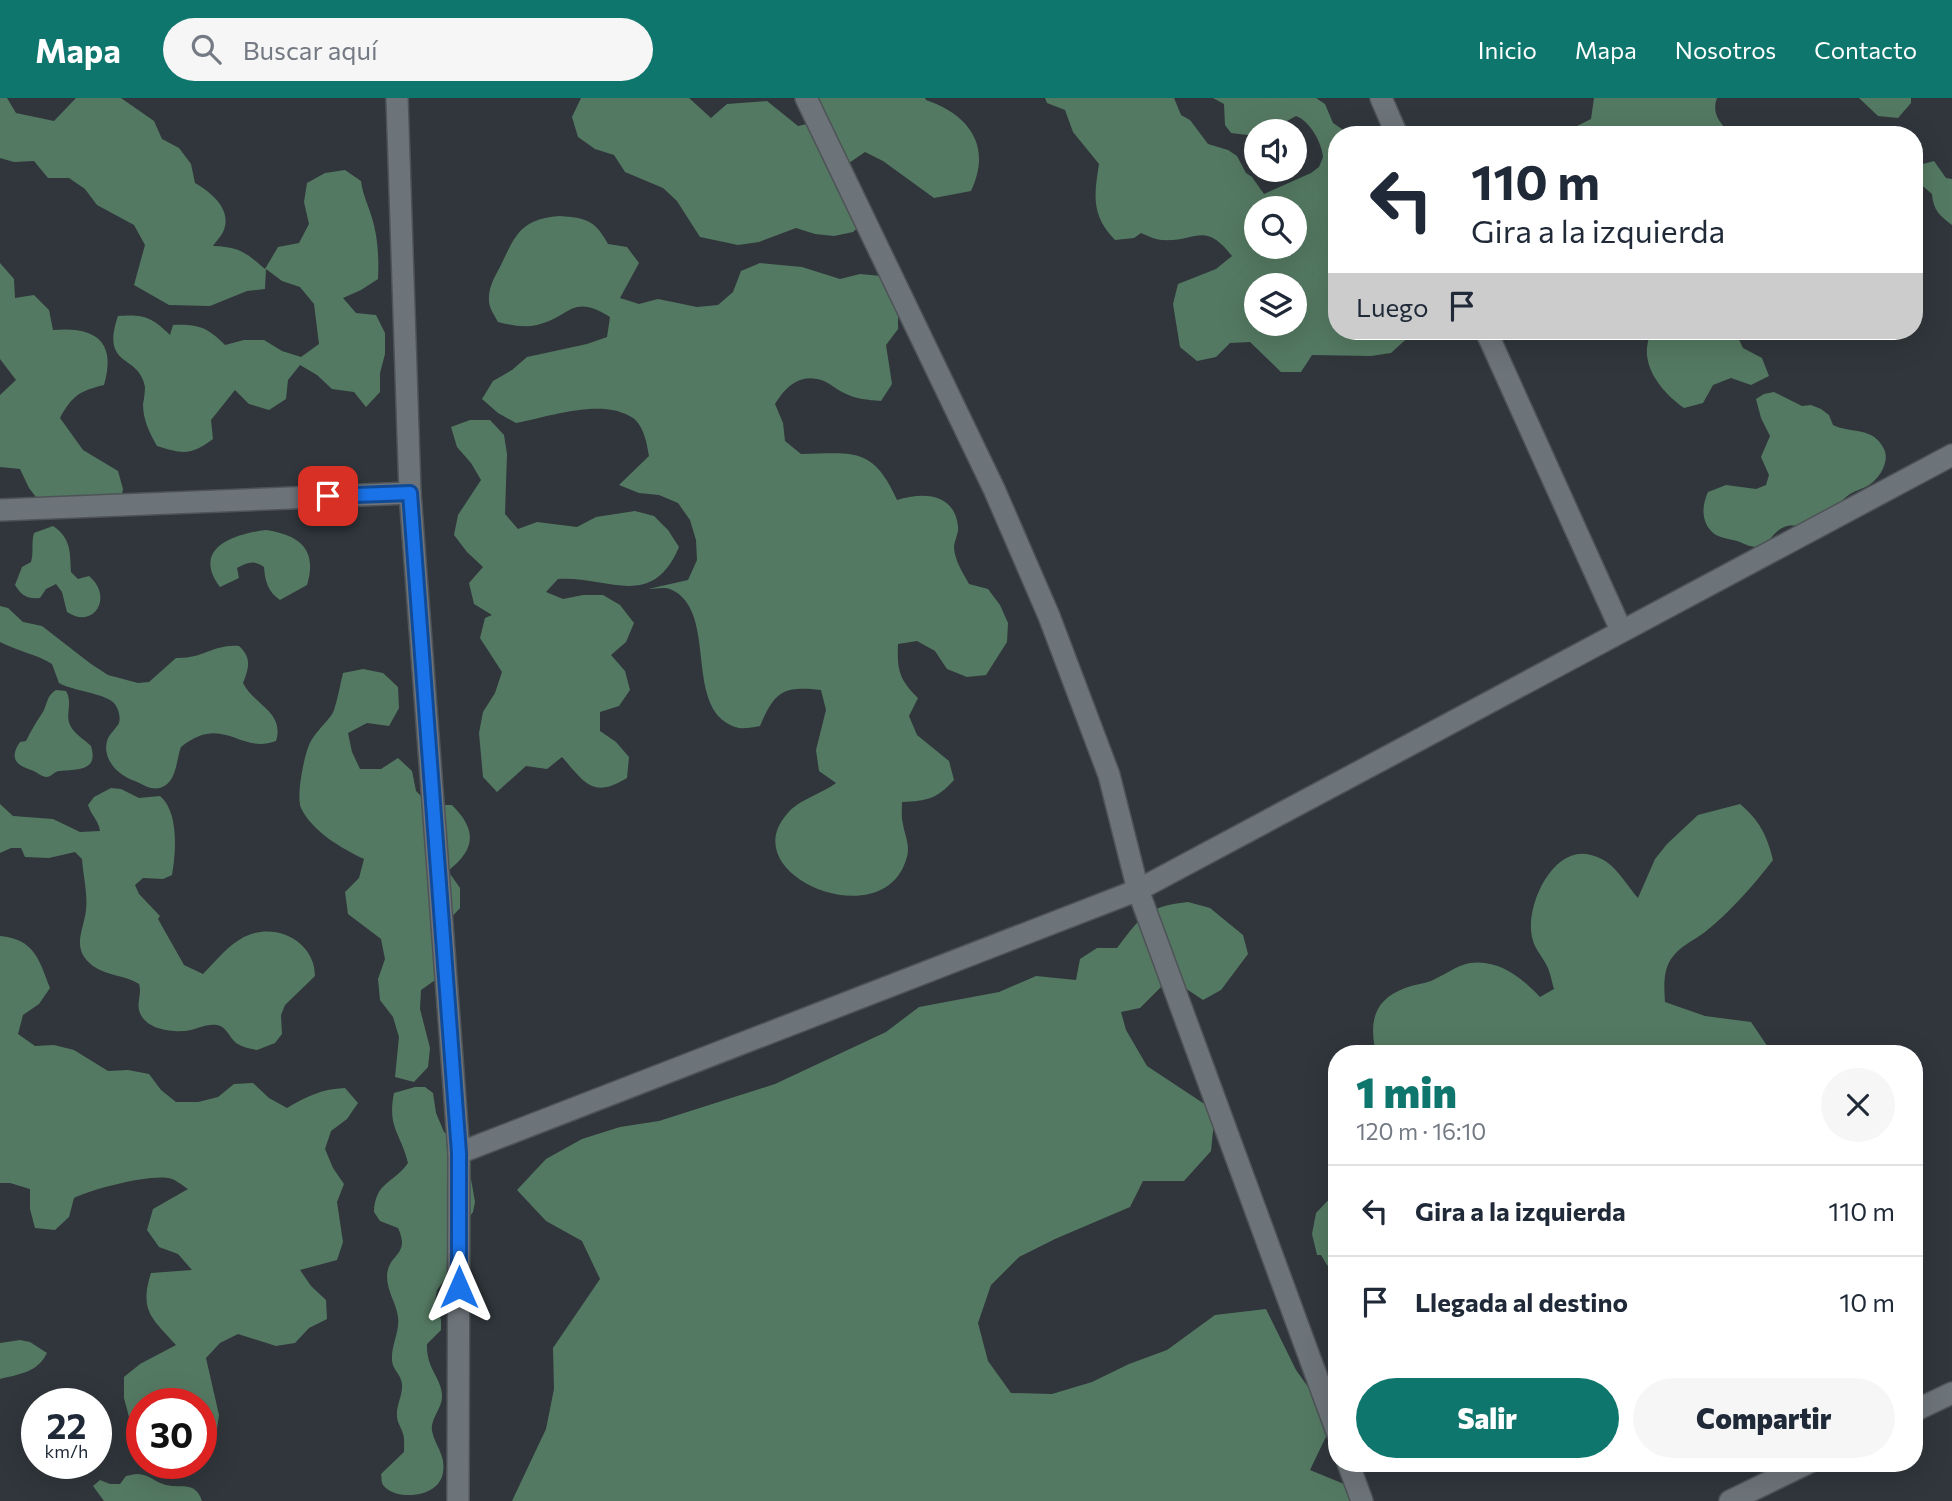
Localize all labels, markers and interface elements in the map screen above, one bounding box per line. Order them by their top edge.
search box [163,18,653,81]
text: Mapa [35,29,121,70]
icon: search [187,30,225,68]
text: Buscar aquí [243,34,378,65]
text: Inicio [1478,35,1537,64]
text: Mapa [1575,35,1637,64]
text: Nosotros [1675,35,1776,64]
text: Contacto [1814,35,1917,64]
map controls [1244,119,1307,336]
button: sound [1244,119,1307,182]
text: 110 m [1471,150,1600,210]
icon: left [1356,154,1447,245]
button: search [1244,196,1307,259]
text: Gira a la izquierda [1471,210,1725,250]
button: layers [1244,273,1307,336]
icon: arrive [1443,287,1481,325]
text: Luego [1356,291,1429,322]
pin [298,466,358,526]
icon: arrive [309,477,347,515]
text: 1 min [1356,1065,1457,1117]
button: close [1821,1068,1895,1142]
text: 120 m · 16:10 [1356,1117,1486,1145]
icon: left [1356,1192,1394,1230]
text: Gira a la izquierda [1415,1195,1626,1226]
text: 110 m [1828,1195,1895,1226]
position arrow [422,1250,496,1324]
icon: arrive [1356,1283,1394,1321]
text: Llegada al destino [1415,1286,1628,1317]
text: 10 m [1839,1286,1895,1317]
button: Salir [1356,1378,1619,1458]
button: Compartir [1633,1378,1895,1458]
speed limit sign: 30 [126,1388,217,1479]
text: 22 [47,1403,86,1446]
text: km/h [45,1440,88,1462]

